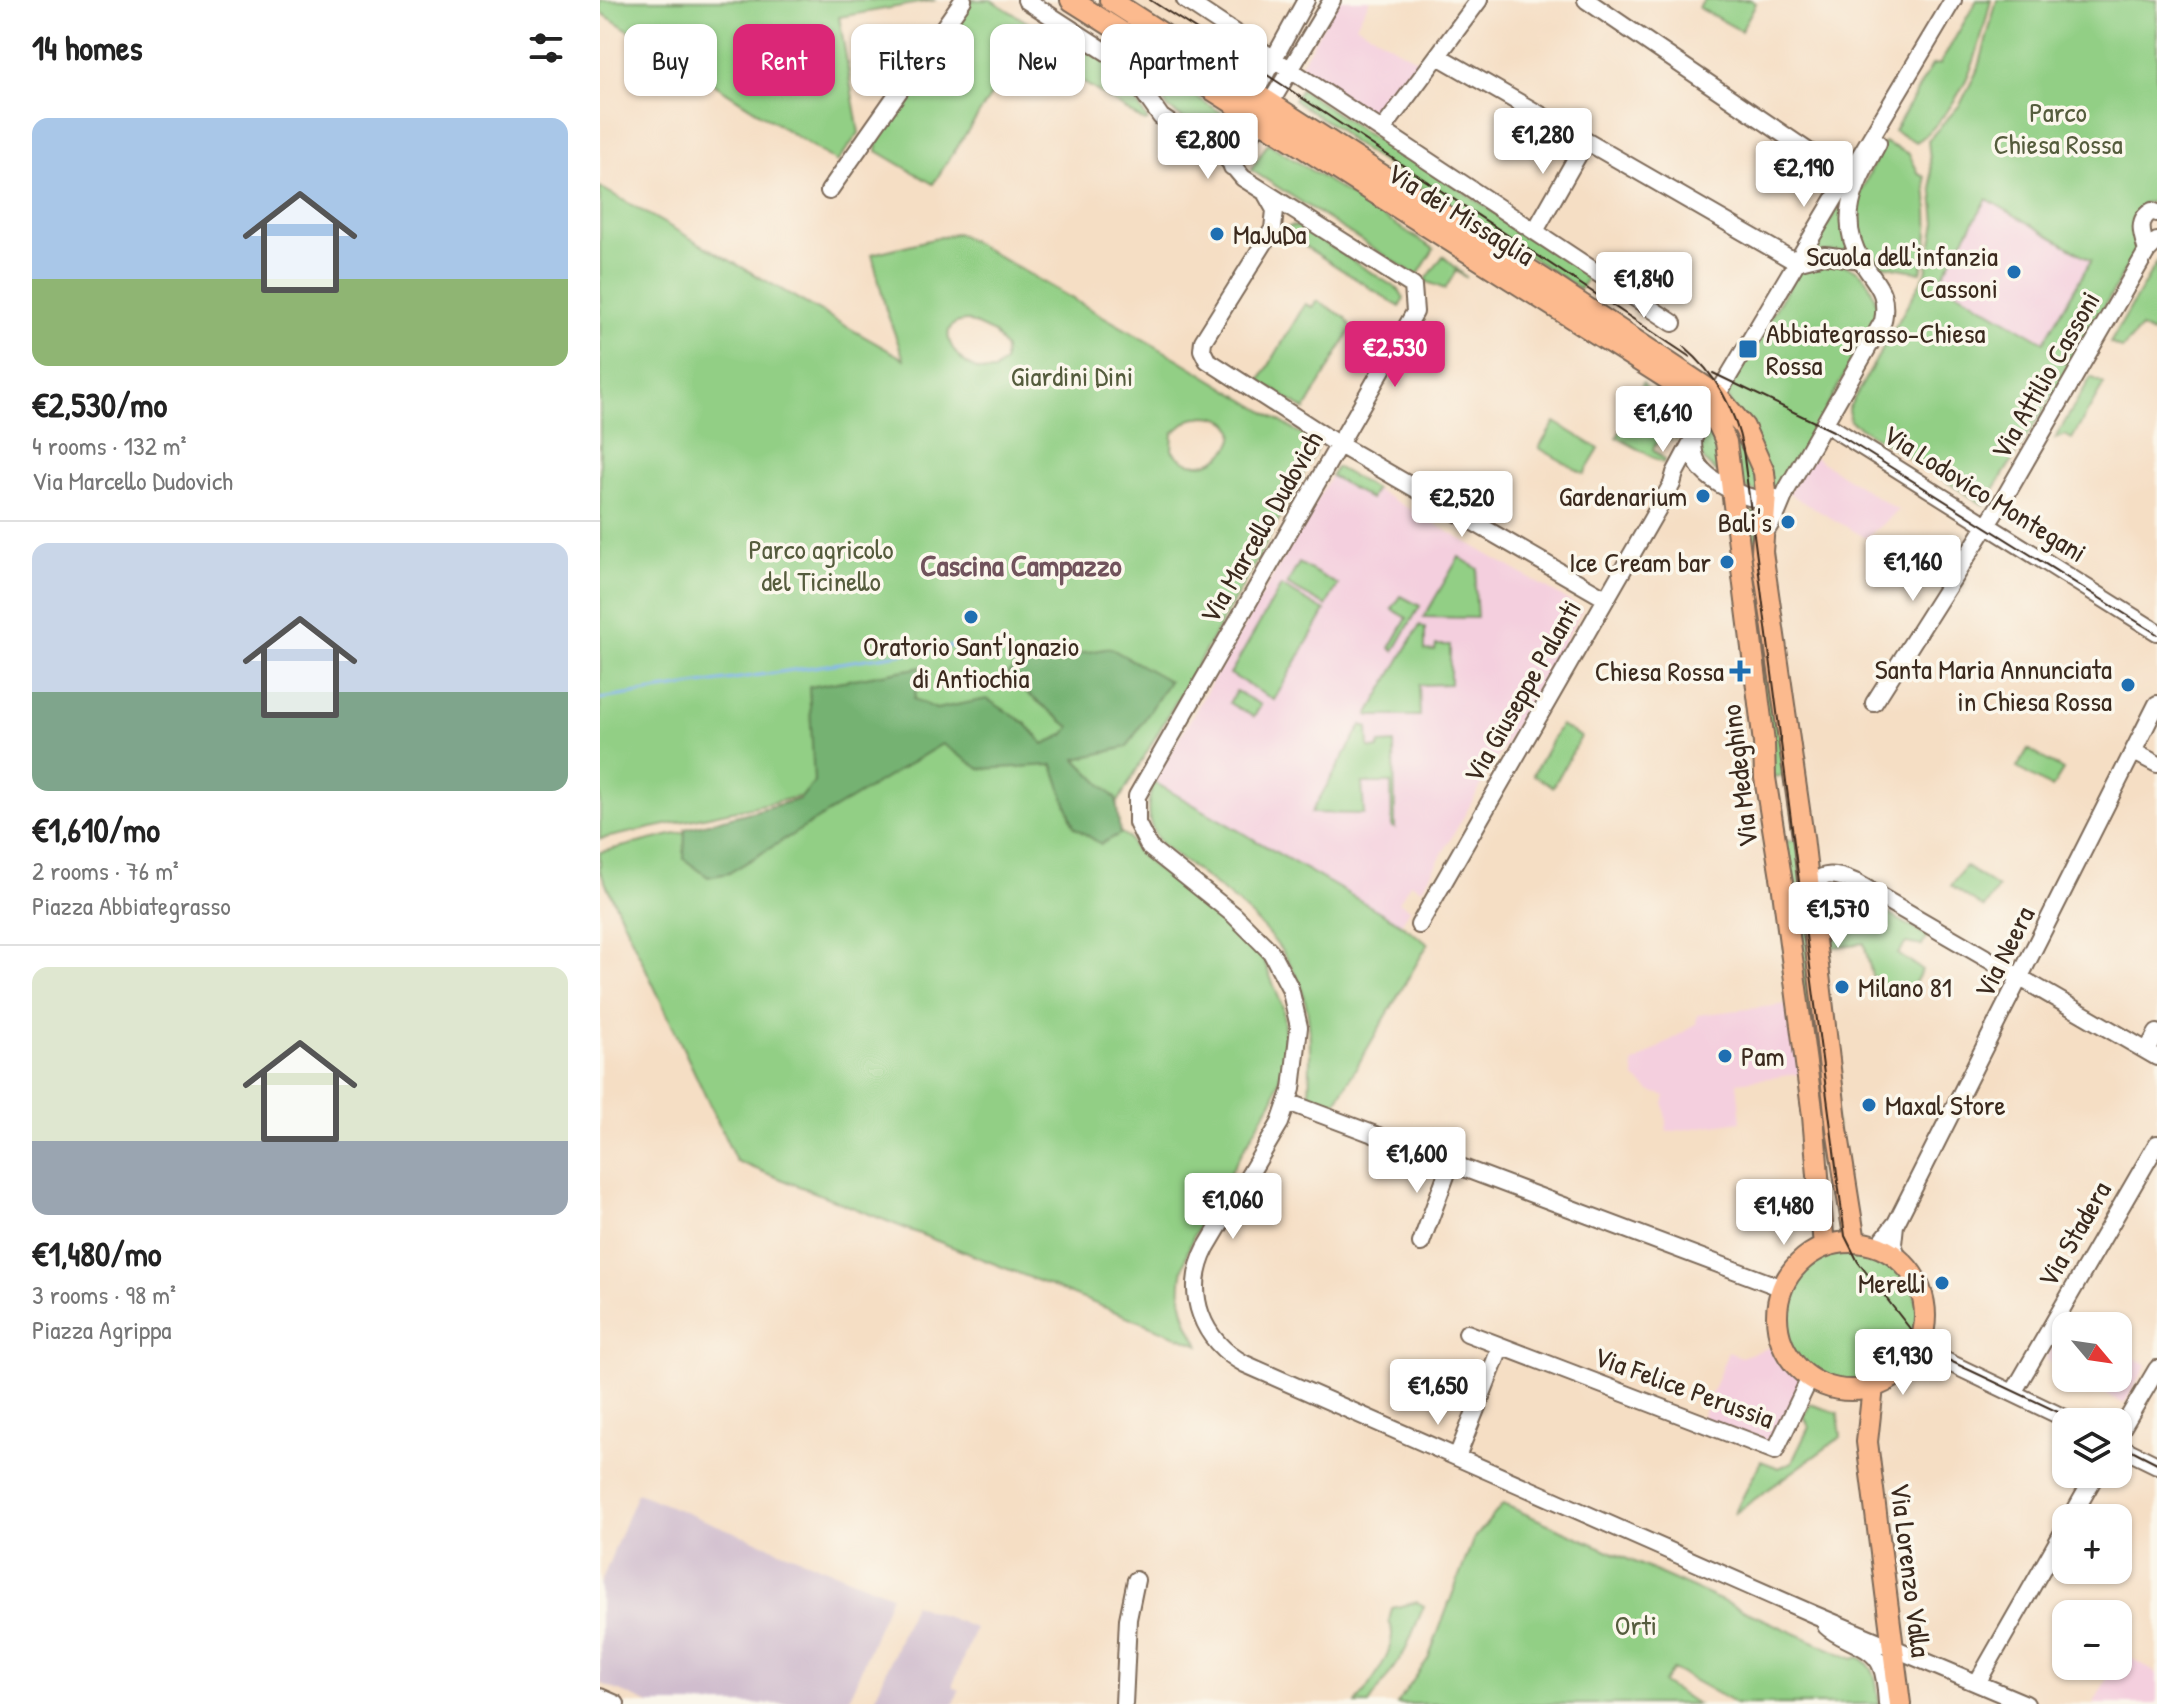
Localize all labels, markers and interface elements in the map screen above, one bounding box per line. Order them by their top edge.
chip: Buy [624,24,717,96]
chip: Rent [733,24,835,96]
chip: Filters [851,24,974,96]
chip: New [990,24,1085,96]
chip: Apartment [1101,24,1267,96]
text: 14 homes [32,25,143,71]
icon: filters [524,26,568,70]
park label: Parco Chiesa Rossa [1993,93,2123,163]
pin: €1,280 [1478,108,1608,176]
pin: €2,800 [1143,113,1273,181]
text: €1,280 [1512,116,1574,151]
text: €2,800 [1176,121,1240,156]
pin: €2,190 [1739,141,1869,209]
text: €2,190 [1774,149,1834,184]
street label: Via dei Missaglia [1380,154,1542,274]
icon: home [228,170,372,314]
place label: MaJuDa [1233,215,1306,253]
marker: MaJuDa [1208,225,1226,243]
place label: Scuola dell'infanzia Cassoni [1806,237,1998,307]
pin: €1,840 [1579,252,1709,320]
text: €1,840 [1614,260,1674,295]
marker: Scuola dell'infanzia Cassoni [2005,263,2023,281]
street label: Via Attilio Cassoni [1982,284,2108,466]
place label: Abbiategrasso-Chiesa Rossa [1766,314,1985,384]
pin: €2,530 [1330,321,1460,389]
text: €2,530 [1363,329,1427,364]
marker: Abbiategrasso-Chiesa Rossa [1737,338,1759,360]
park label: Giardini Dini [1011,357,1133,395]
text: €2,530/mo [32,382,167,428]
pin: €1,610 [1598,386,1728,454]
text: €1,610 [1634,394,1692,429]
street label: Via Lodovico Montegani [1876,415,2094,571]
street label: Via Marcello Dudovich [1190,424,1332,630]
text: 4 rooms · 132 m² [32,428,186,463]
text: Via Marcello Dudovich [32,463,233,498]
pin: €2,520 [1397,471,1527,539]
place label: Gardenarium [1559,477,1687,515]
text: €2,520 [1430,479,1494,514]
marker: Gardenarium [1694,487,1712,505]
place label: Bali's [1718,503,1772,541]
marker: Bali's [1779,513,1797,531]
park label: Parco agricolo del Ticinello [748,530,894,600]
pin: €1,160 [1848,535,1978,603]
place label: Ice Cream bar [1569,543,1711,581]
text: €1,160 [1884,543,1942,578]
district label: Cascina Campazzo [920,545,1122,586]
marker: Ice Cream bar [1718,553,1736,571]
street label: Via Giuseppe Palanti [1454,593,1590,789]
icon: home [228,595,372,739]
marker: Oratorio Sant'Ignazio di Antiochia [962,608,980,626]
place label: Oratorio Sant'Ignazio di Antiochia [863,627,1079,697]
place label: Santa Maria Annunciata in Chiesa Rossa [1875,650,2112,720]
place label: Chiesa Rossa [1595,652,1724,690]
marker: Chiesa Rossa [1731,662,1749,680]
marker: Santa Maria Annunciata in Chiesa Rossa [2119,676,2137,694]
street label: Via Medeghino [1711,702,1767,850]
text: €1,610/mo [32,807,160,853]
text: 2 rooms · 76 m² [32,853,179,888]
pin: €1,570 [1773,882,1903,950]
text: Piazza Abbiategrasso [32,888,231,923]
text: €1,570 [1807,890,1869,925]
street label: Via Neera [1965,900,2043,1004]
place label: Milano 81 [1858,968,1952,1006]
marker: Milano 81 [1833,978,1851,996]
icon: home [228,1019,372,1163]
place label: Pam [1741,1037,1784,1075]
marker: Pam [1716,1047,1734,1065]
place label: Maxal Store [1885,1086,2006,1124]
marker: Maxal Store [1860,1096,1878,1114]
pin: €1,600 [1352,1127,1482,1195]
text: €1,600 [1387,1135,1447,1170]
pin: €1,060 [1168,1173,1298,1241]
street label: Via Stadera [2028,1174,2120,1294]
pin: €1,480 [1719,1179,1849,1247]
text: €1,060 [1203,1181,1263,1216]
text: €1,480 [1754,1187,1814,1222]
text: €1,480/mo [32,1231,161,1277]
place label: Merelli [1858,1264,1926,1302]
marker: Merelli [1933,1274,1951,1292]
text: 3 rooms · 98 m² [32,1277,176,1312]
text: Piazza Agrippa [32,1312,172,1347]
north arrow [2052,1312,2132,1392]
map controls [2052,1312,2132,1680]
pin: €1,930 [1838,1329,1968,1397]
street label: Via Felice Perussia [1589,1337,1779,1437]
text: €1,930 [1873,1337,1933,1372]
pin: €1,650 [1373,1359,1503,1427]
text: €1,650 [1408,1367,1468,1402]
button: layers [2052,1408,2132,1488]
street label: Via Lorenzo Valla [1881,1481,1941,1659]
button: + [2052,1504,2132,1584]
button: − [2052,1600,2132,1680]
park label: Orti [1615,1606,1657,1644]

